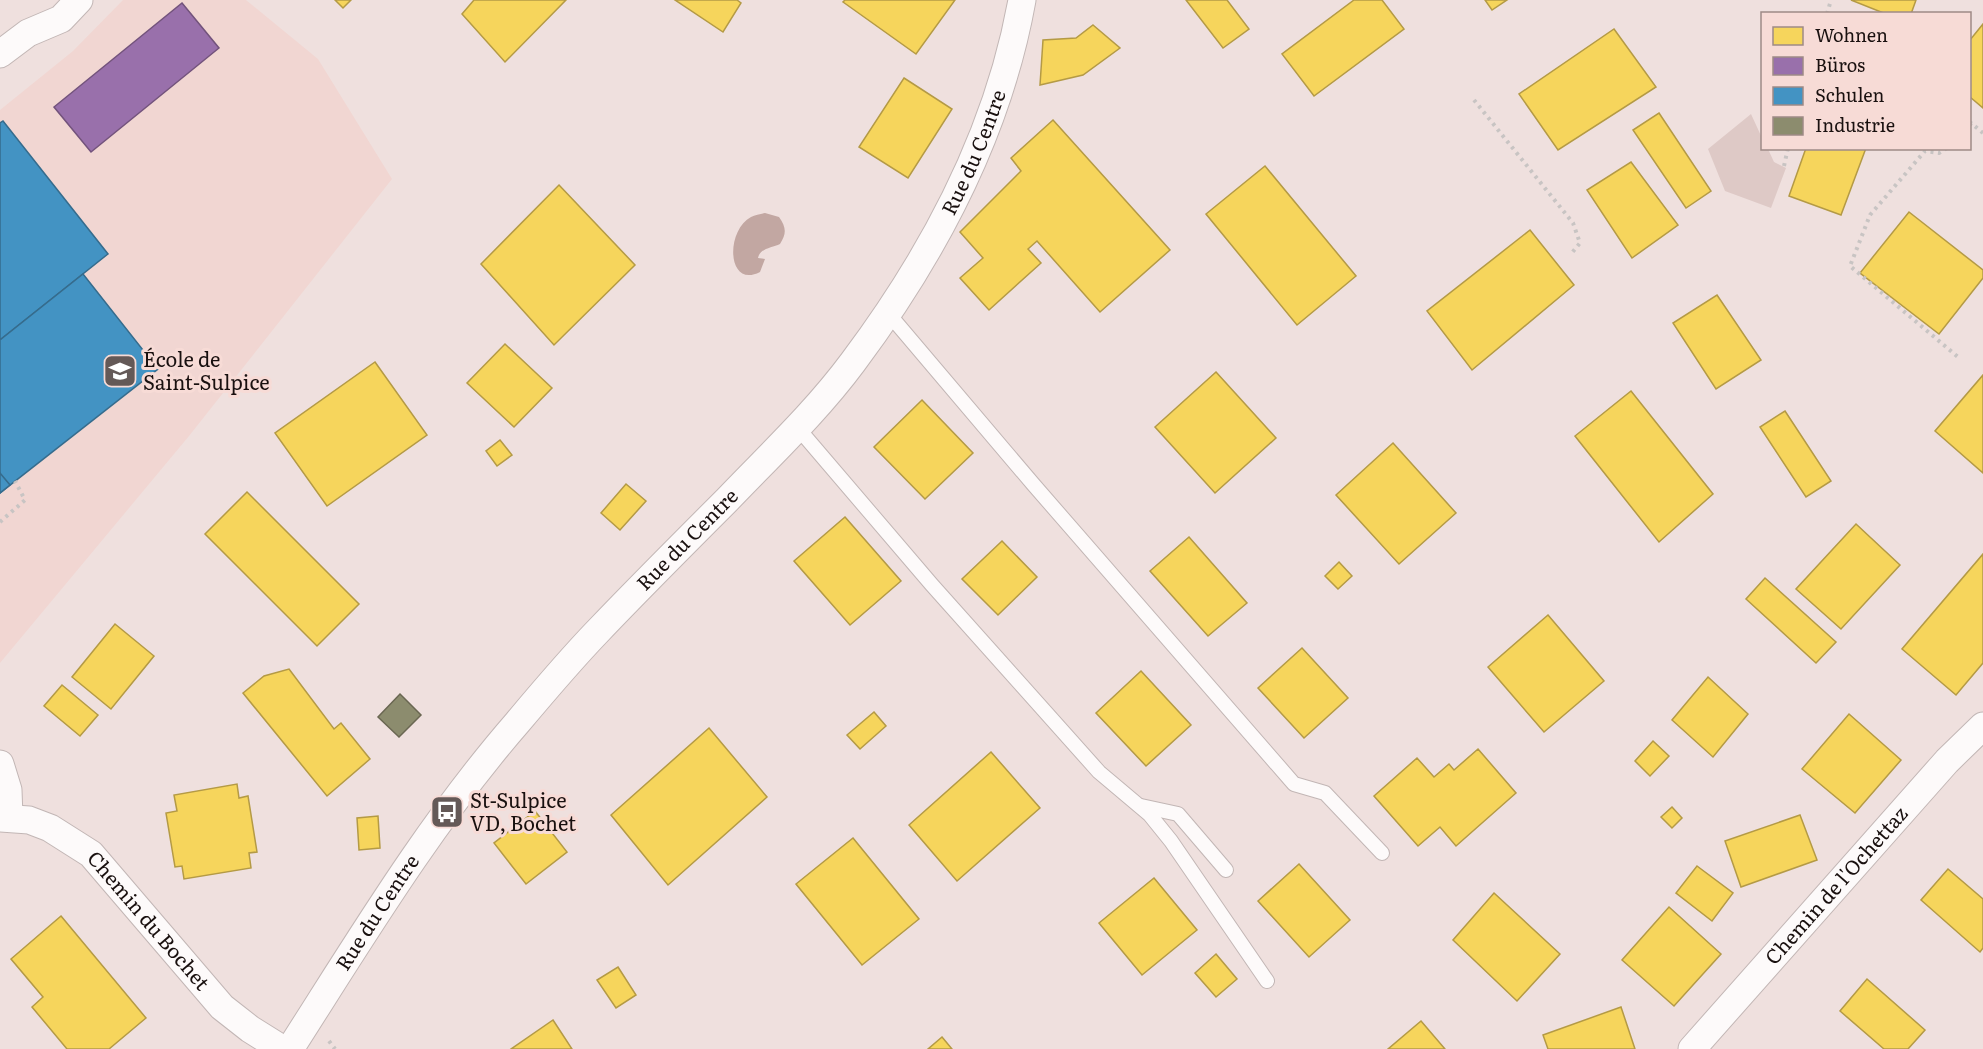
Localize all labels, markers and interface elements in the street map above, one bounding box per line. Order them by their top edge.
legend [1761,12,1971,150]
text: Wohnen [1815,21,1888,48]
text: Büros [1815,51,1865,78]
text: Schulen [1815,81,1885,108]
street label: Rue du Centre [932,85,1012,219]
text: Industrie [1815,111,1895,138]
place label: École de Saint-Sulpice [143,343,270,396]
school or university icon: École de Saint-Sulpice [102,353,138,389]
street label: Rue du Centre [628,481,744,596]
place label: St-Sulpice VD, Bochet [470,784,576,837]
bus stop icon: St-Sulpice VD, Bochet [429,794,465,830]
street label: Chemin de l'Ochettaz [1757,798,1914,970]
street label: Chemin du Bochet [81,843,218,996]
street label: Rue du Centre [327,847,425,976]

